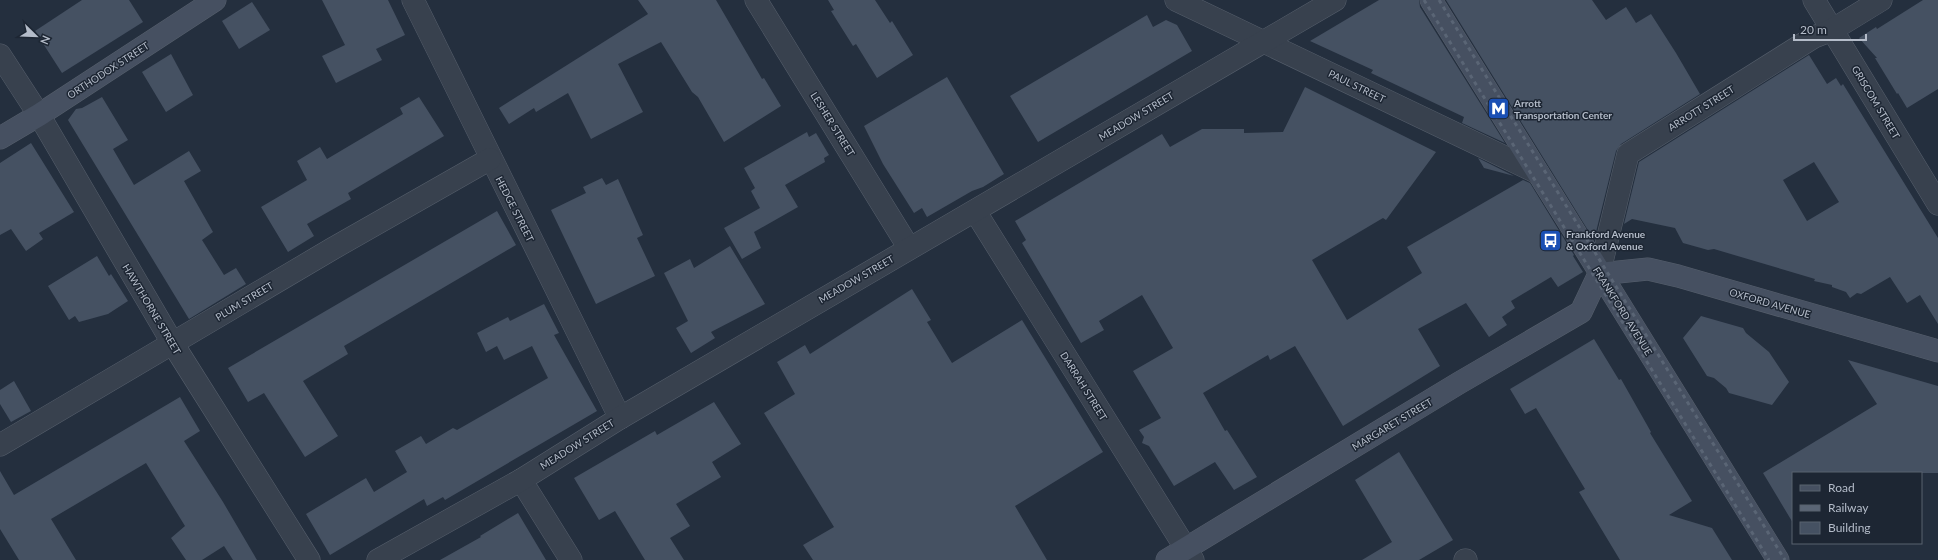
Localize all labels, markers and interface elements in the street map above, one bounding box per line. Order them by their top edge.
north arrow [16,16,56,56]
scale bar [1794,16,1866,42]
text: 20 m [1800,22,1827,37]
text: N [38,34,53,47]
street label: ORTHODOX STREET [65,39,151,101]
street label: GRISCOM STREET [1849,63,1903,141]
street label: PAUL STREET [1327,67,1388,105]
street label: ARROTT STREET [1666,83,1736,133]
street label: MEADOW STREET [1096,89,1176,143]
street label: LESHER STREET [808,90,858,158]
metro station icon: Arrott Transportation Center [1486,96,1512,122]
place label: Arrott Transportation Center [1513,97,1612,121]
street label: HEDGE STREET [493,174,537,244]
bus stop icon: Frankford Avenue & Oxford Avenue [1538,227,1564,253]
place label: Frankford Avenue & Oxford Avenue [1566,228,1646,252]
street label: MEADOW STREET [816,252,896,305]
street label: HAWTHORNE STREET [120,262,184,356]
street label: FRANKFORD AVENUE [1591,264,1655,358]
street label: PLUM STREET [213,279,275,323]
street label: OXFORD AVENUE [1728,286,1812,320]
street label: DARRAH STREET [1058,349,1110,423]
street label: MARGARET STREET [1350,395,1434,453]
street label: MEADOW STREET [538,416,616,472]
legend [1792,472,1922,544]
text: Road [1828,480,1855,495]
text: Railway [1828,500,1869,515]
text: Building [1828,520,1871,535]

